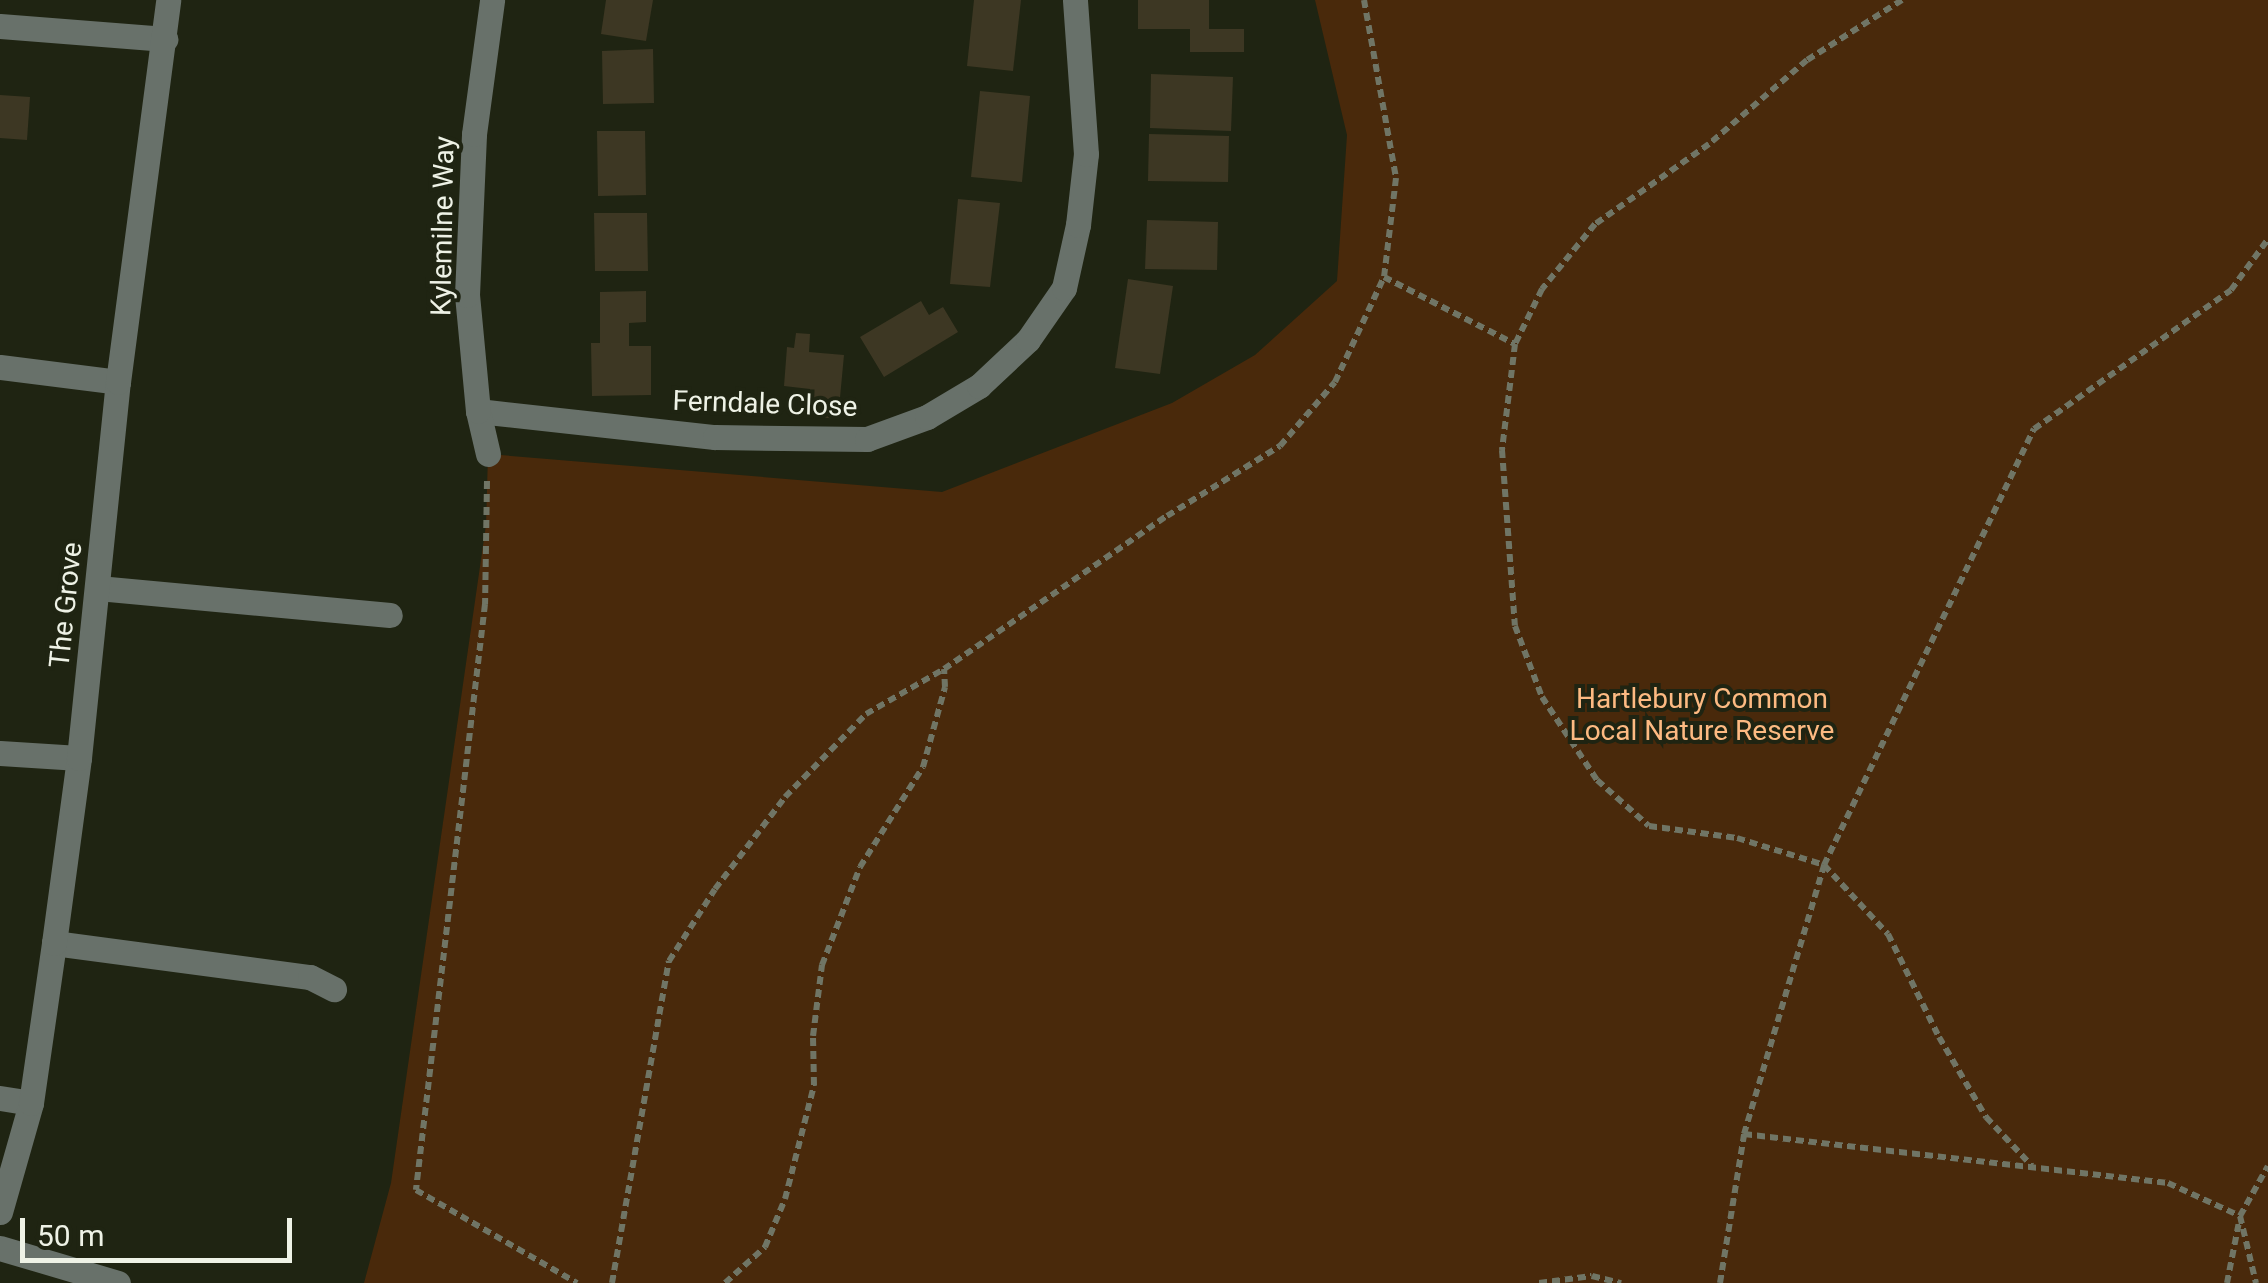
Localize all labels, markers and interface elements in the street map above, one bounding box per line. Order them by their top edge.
street label: Kylemilne Way [425,136,461,316]
street label: Ferndale Close [672,384,858,424]
street label: The Grove [43,540,89,670]
park label: Hartlebury Common Local Nature Reserve [1570,682,1834,748]
scale bar [25,1198,298,1260]
text: 50 m [37,1218,104,1253]

